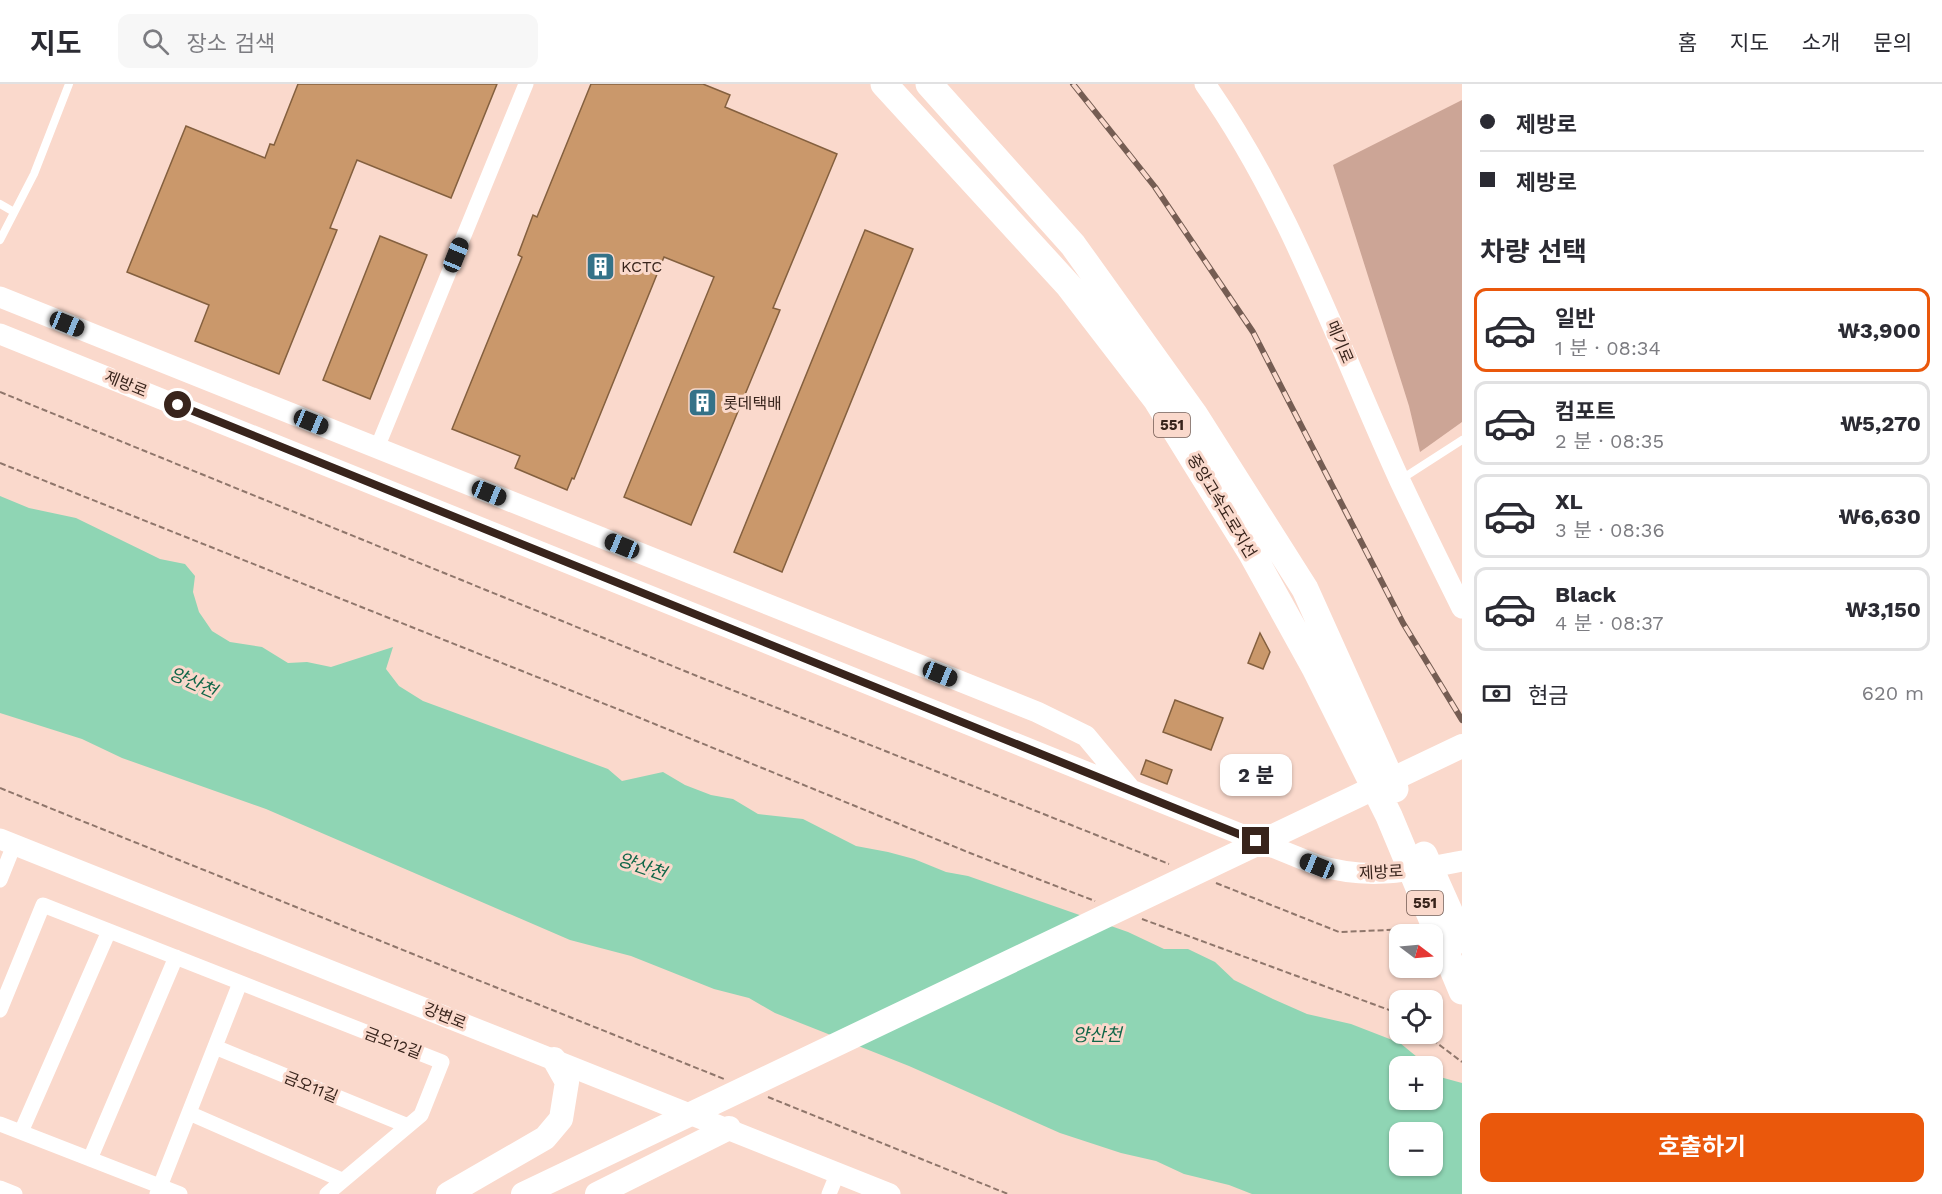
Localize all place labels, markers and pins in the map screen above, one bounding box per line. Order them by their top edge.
building icon: KCTC [584,250,616,282]
place label: KCTC [621,257,662,276]
building icon: 롯데택배 [686,387,718,419]
place label: 롯데택배 [723,394,782,413]

